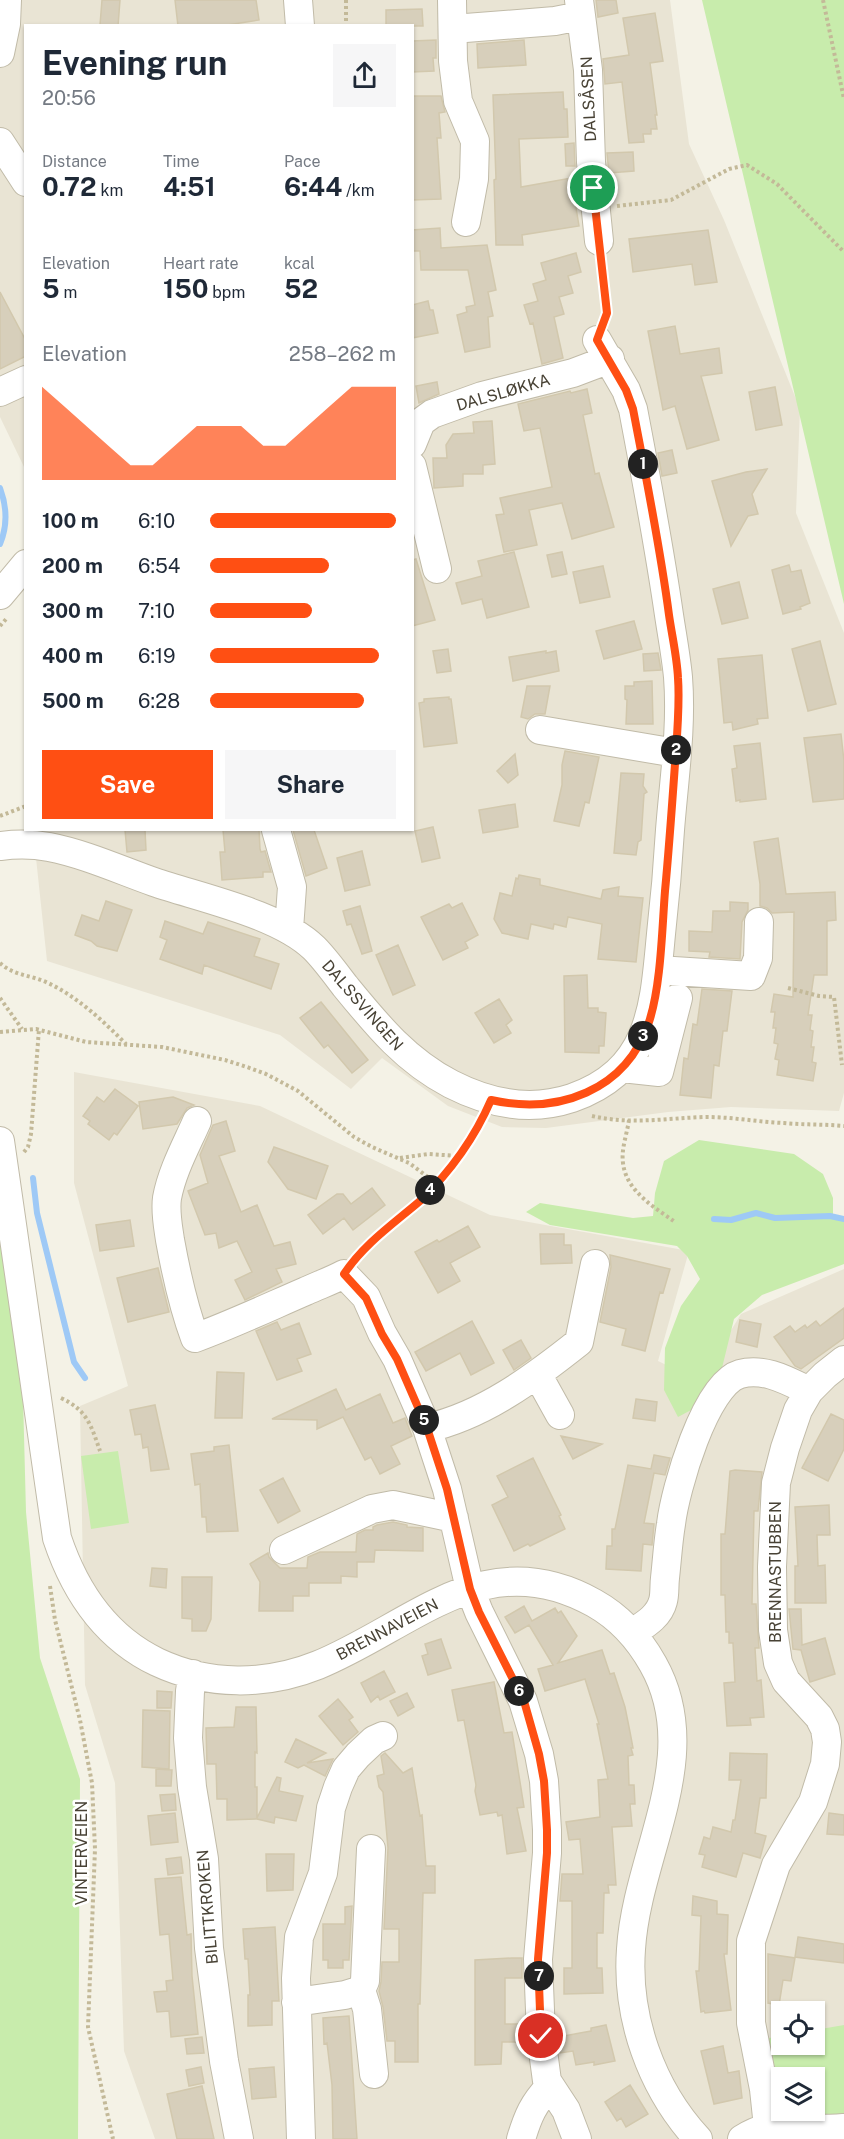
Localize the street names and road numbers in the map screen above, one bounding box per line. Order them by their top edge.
street label: DALSÅSEN [575,56,600,142]
street label: DALSLØKKA [454,370,552,415]
street label: DALSSVINGEN [318,956,407,1055]
street label: BRENNASTUBBEN [766,1501,785,1643]
street label: BRENNAVEIEN [333,1595,441,1664]
street label: VINTERVEIEN [72,1801,91,1905]
street label: BILITTKROKEN [193,1849,222,1965]

